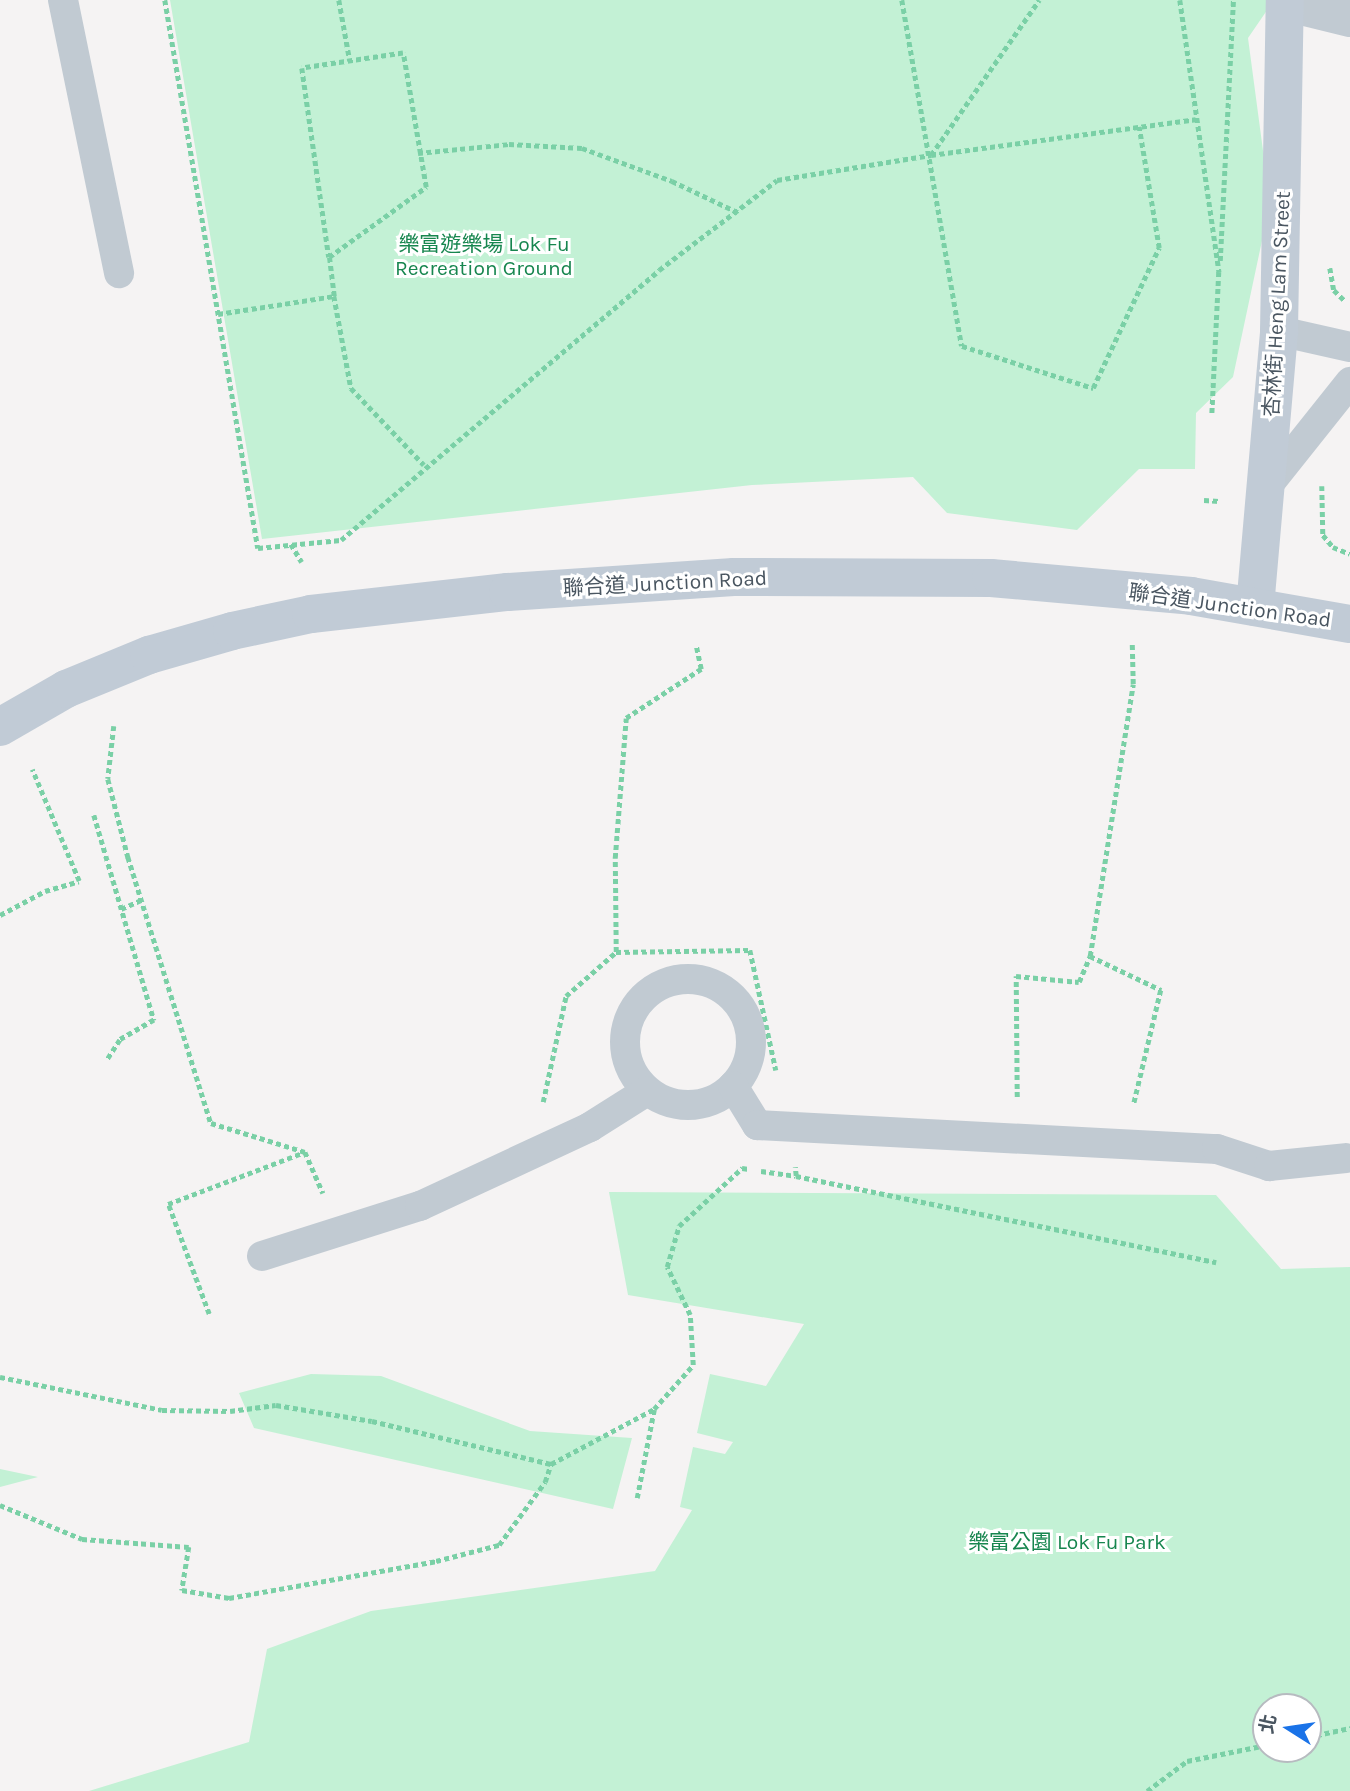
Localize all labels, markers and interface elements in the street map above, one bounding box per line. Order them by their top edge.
street label: 杏林街 Heng Lam Street [1259,191,1295,417]
park label: 樂富遊樂場 Lok Fu Recreation Ground [395,231,573,281]
street label: 聯合道 Junction Road [562,565,768,601]
street label: 聯合道 Junction Road [1127,579,1333,633]
park label: 樂富公園 Lok Fu Park [968,1529,1166,1555]
north arrow [1252,1693,1322,1763]
text: 北 [1256,1712,1281,1736]

